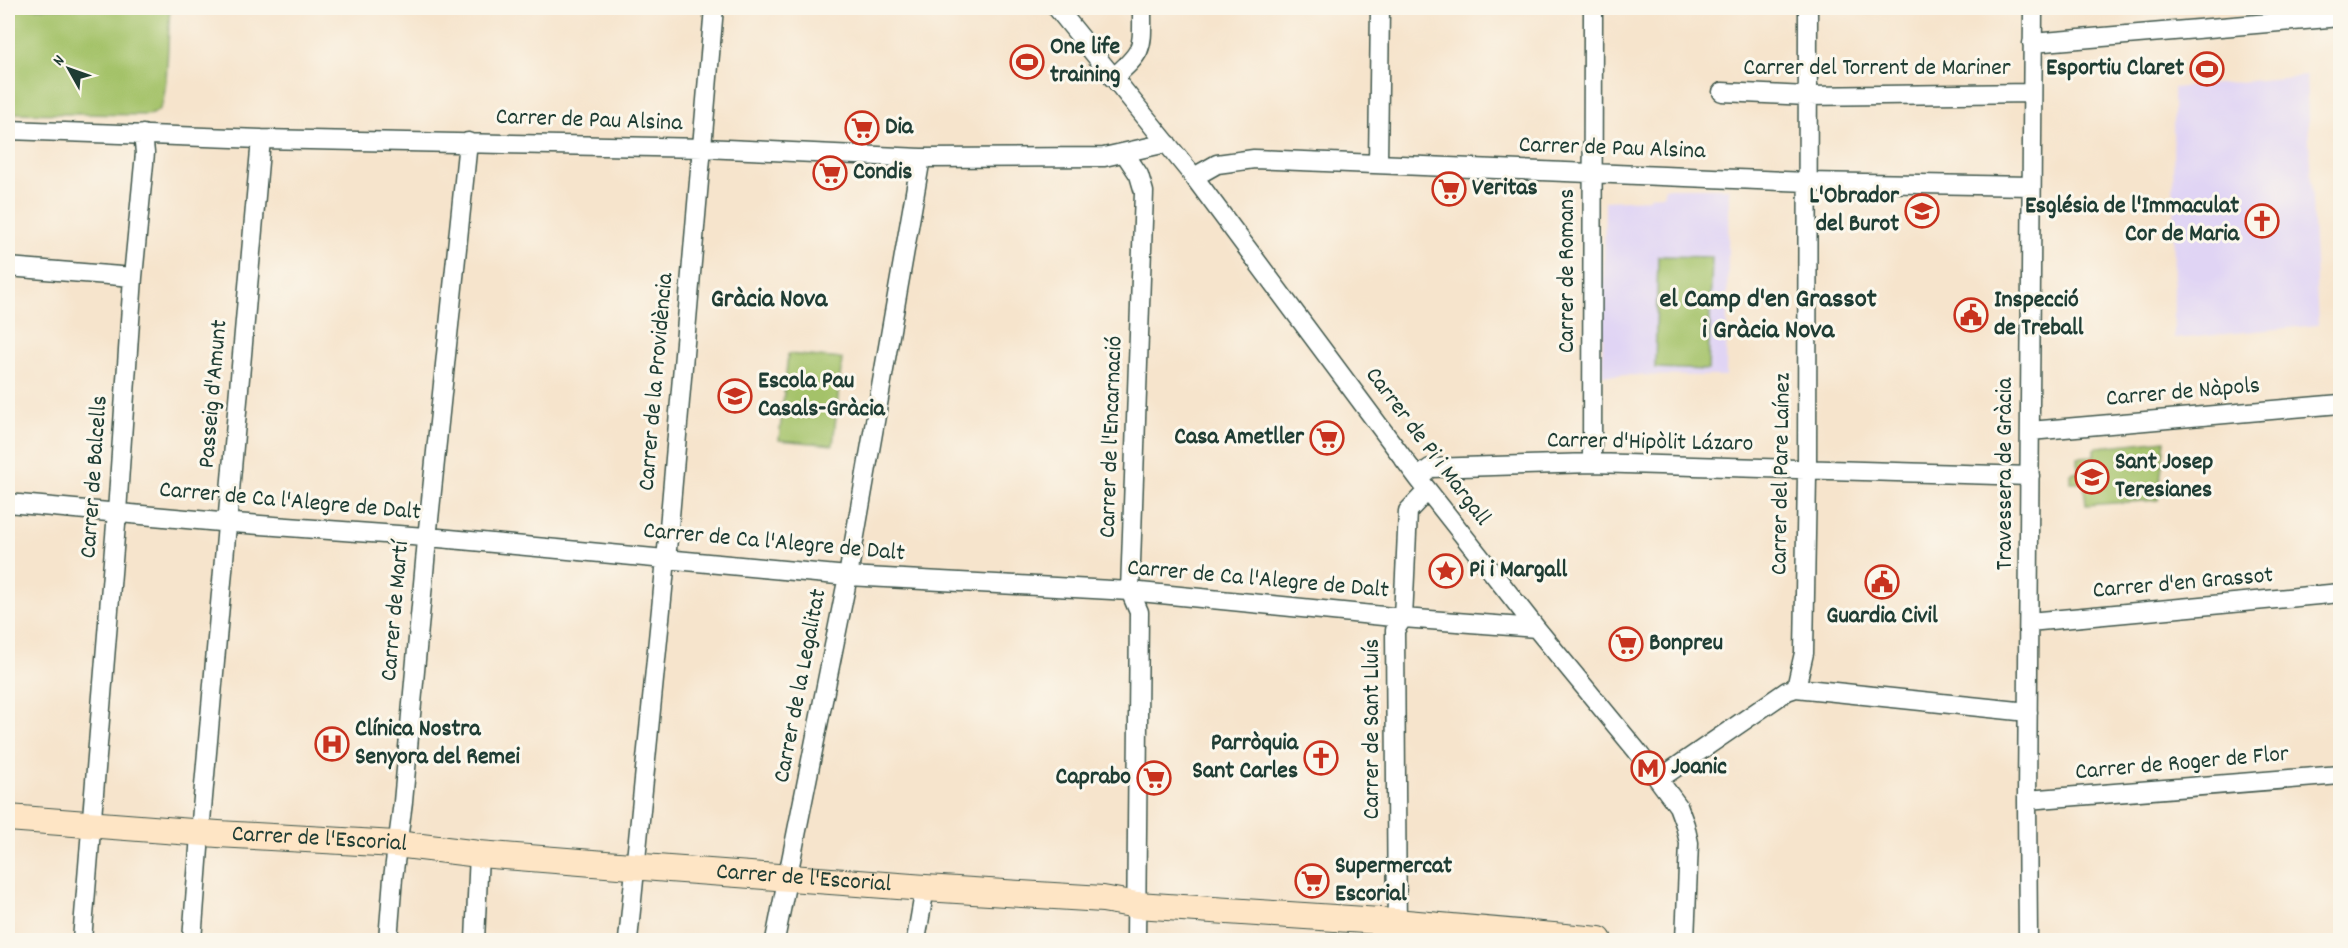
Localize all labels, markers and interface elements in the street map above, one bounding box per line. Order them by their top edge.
place label: One life training [1050,31,1121,93]
north arrow [39,39,99,99]
sports icon: One life training [1009,44,1045,80]
text: N [48,50,71,71]
sports icon: Esportiu Claret [2189,51,2225,87]
street label: Carrer del Torrent de Mariner [1743,52,2011,86]
place label: Esportiu Claret [2046,52,2184,86]
street label: Carrer de Pau Alsina [495,101,684,141]
supermarket icon: Dia [844,110,880,146]
place label: Dia [885,111,914,145]
street label: Carrer de Pau Alsina [1518,129,1707,169]
supermarket icon: Condis [812,155,848,191]
place label: Condis [853,156,912,190]
supermarket icon: Veritas [1431,171,1467,207]
place label: Veritas [1472,172,1538,206]
place label: L'Obrador del Burot [1809,180,1900,242]
street label: Carrer de Romans [1551,189,1585,353]
place label: Església de l'Immaculat Cor de Maria [2025,190,2240,252]
school or university icon: L'Obrador del Burot [1904,193,1940,229]
church icon: Església de l'Immaculat Cor de Maria [2244,203,2280,239]
street label: Carrer de la Providència [631,271,684,492]
district label: el Camp d'en Grassot i Gràcia Nova [1659,281,1877,351]
district label: Gràcia Nova [711,282,828,319]
place label: Inspecció de Treball [1994,284,2084,346]
public building icon: Inspecció de Treball [1953,297,1989,333]
street label: Passeig d'Amunt [191,318,237,470]
street label: Carrer de l'Encarnació [1091,335,1133,539]
street label: Carrer de Pi i Margall [1356,360,1498,534]
place label: Escola Pau Casals-Gràcia [758,365,886,427]
street label: Carrer de Nàpols [2105,369,2261,417]
street label: Carrer del Pare Laínez [1763,373,1801,575]
street label: Travessera de Gràcia [1989,377,2023,570]
school or university icon: Escola Pau Casals-Gràcia [717,378,753,414]
street label: Carrer de Balcells [72,394,118,560]
supermarket icon: Casa Ametller [1309,420,1345,456]
place label: Casa Ametller [1174,421,1305,455]
street label: Carrer d'Hipòlit Lázaro [1546,424,1754,462]
place label: Sant Josep Teresianes [2115,446,2213,508]
school or university icon: Sant Josep Teresianes [2074,459,2110,495]
street label: Carrer de Ca l'Alegre de Dalt [158,474,422,530]
street label: Carrer de Ca l'Alegre de Dalt [642,515,906,571]
street label: Carrer de Martí [373,538,419,683]
street label: Carrer de Ca l'Alegre de Dalt [1126,552,1390,608]
place icon: Pi i Margall [1428,553,1464,589]
place label: Pi i Margall [1469,554,1567,588]
street label: Carrer d'en Grassot [2091,559,2275,609]
public building icon: Guardia Civil [1864,564,1900,600]
street label: Carrer de la Legalitat [766,586,836,786]
place label: Guardia Civil [1826,600,1938,634]
supermarket icon: Bonpreu [1608,626,1644,662]
place label: Bonpreu [1649,627,1723,661]
street label: Carrer de Sant Lluís [1356,639,1390,819]
place label: Clínica Nostra Senyora del Remei [355,713,521,775]
hospital icon: Clínica Nostra Senyora del Remei [314,726,350,762]
place label: Parròquia Sant Carles [1192,727,1299,789]
street label: Carrer de Roger de Flor [2074,738,2290,790]
church icon: Parròquia Sant Carles [1303,740,1339,776]
metro station icon: Joanic [1630,750,1666,786]
place label: Joanic [1671,751,1727,785]
supermarket icon: Caprabo [1136,760,1172,796]
place label: Caprabo [1056,761,1131,795]
street label: Carrer de l'Escorial [231,818,409,862]
place label: Supermercat Escorial [1335,850,1452,912]
street label: Carrer de l'Escorial [715,856,893,902]
supermarket icon: Supermercat Escorial [1294,863,1330,899]

